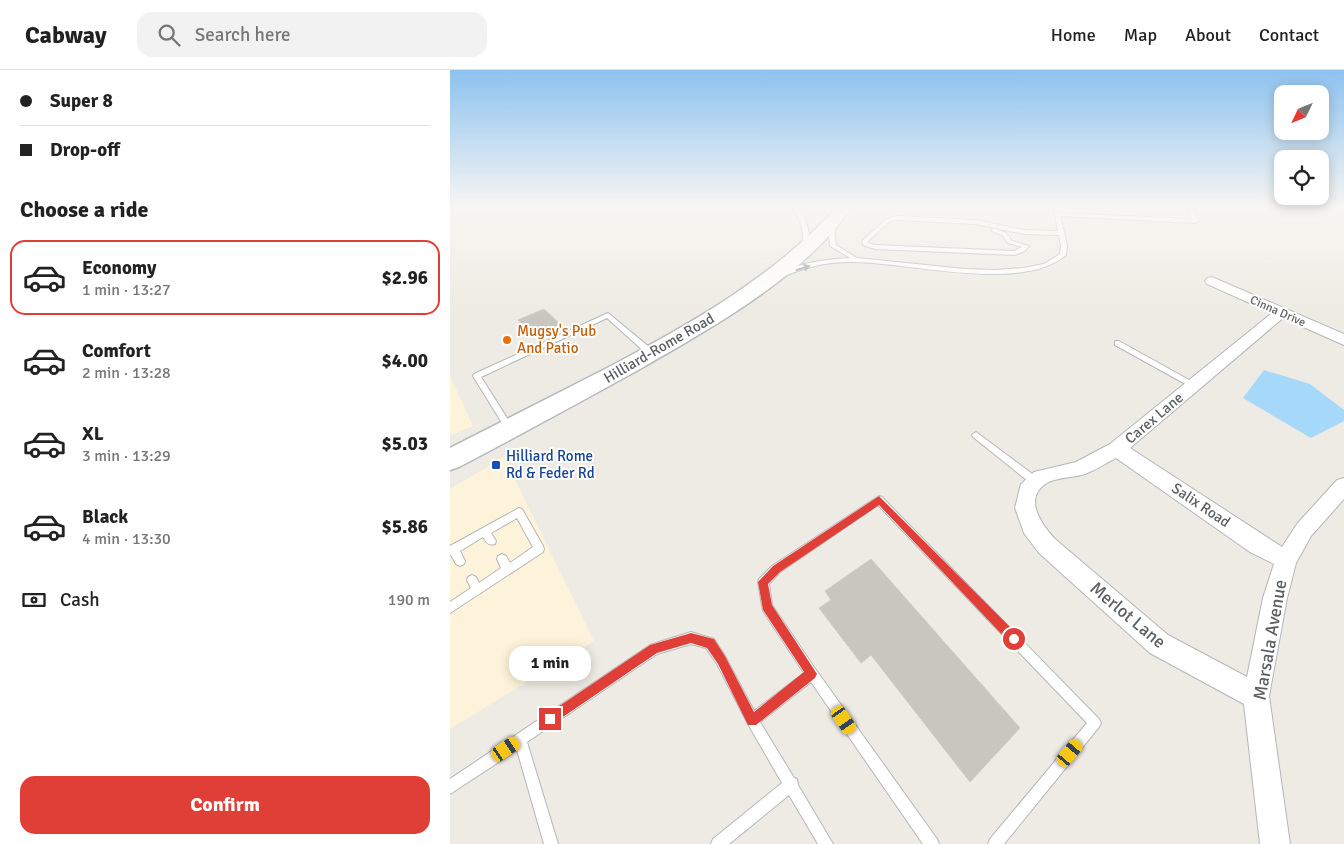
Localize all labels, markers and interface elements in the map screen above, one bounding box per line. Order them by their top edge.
search box [137,12,487,57]
text: Cabway [25,20,107,50]
icon: search [155,21,183,49]
text: Search here [195,23,291,47]
text: Home [1051,24,1096,46]
text: Map [1124,24,1157,46]
text: About [1185,24,1231,46]
text: Contact [1259,24,1319,46]
north arrow [1274,85,1329,140]
map controls [1274,85,1329,205]
text: Super 8 [50,89,113,113]
text: Drop-off [50,138,120,162]
button: locate [1274,150,1329,205]
text: Choose a ride [20,196,148,223]
icon: car [22,255,67,300]
text: Economy [82,256,156,280]
one-way arrow [795,264,810,271]
text: $2.96 [382,266,428,290]
text: 1 min · 13:27 [82,280,171,300]
street label: Cinna Drive [1248,293,1308,330]
street label: Hilliard-Rome Road [601,309,717,387]
place label: Mugsy's Pub And Patio [517,322,596,357]
marker: Mugsy's Pub And Patio [501,334,513,346]
icon: car [22,338,67,383]
text: Comfort [82,339,151,363]
text: $4.00 [382,349,428,373]
text: 2 min · 13:28 [82,363,171,383]
street label: Carex Lane [1121,388,1187,448]
icon: car [22,421,67,466]
text: XL [82,422,104,446]
text: $5.03 [382,432,428,456]
text: 3 min · 13:29 [82,446,171,466]
place label: Hilliard Rome Rd & Feder Rd [506,447,595,482]
marker: Hilliard Rome Rd & Feder Rd [490,459,502,471]
street label: Salix Road [1168,479,1234,531]
icon: car [22,504,67,549]
text: Black [82,505,128,529]
text: $5.86 [382,515,428,539]
text: 4 min · 13:30 [82,529,171,549]
street label: Merlot Lane [1086,577,1170,653]
street label: Marsala Avenue [1249,578,1291,702]
icon: cash [20,586,48,614]
text: Cash [60,588,100,612]
text: 190 m [388,590,430,610]
route start [1003,628,1025,650]
callout: 1 min [509,646,591,682]
text: 1 min [531,653,569,673]
car [829,703,858,737]
route end [539,708,561,730]
car [489,734,522,764]
car [1054,737,1085,769]
button: Confirm [20,776,430,834]

